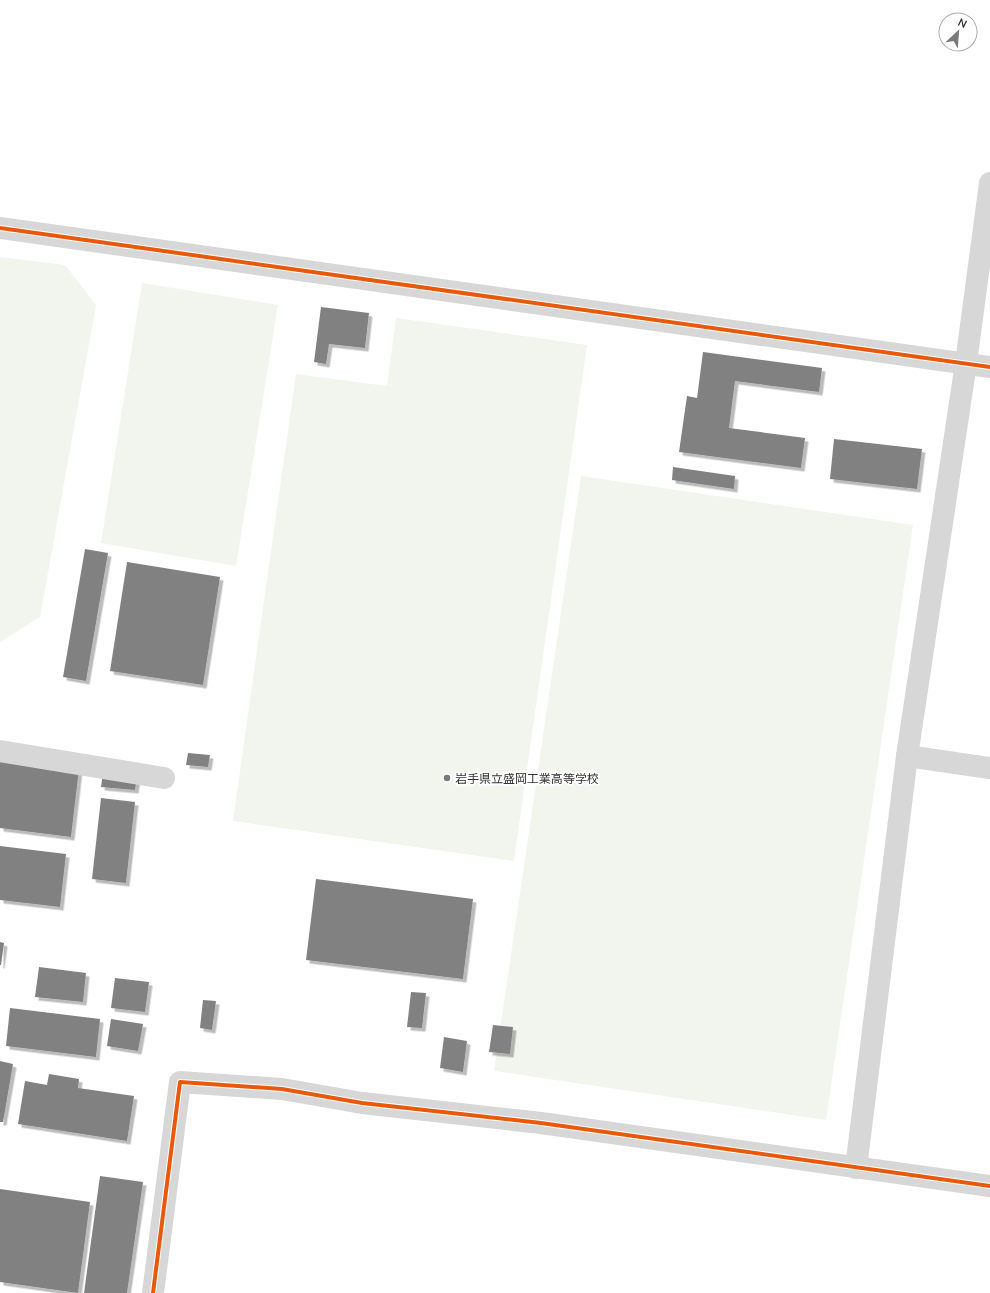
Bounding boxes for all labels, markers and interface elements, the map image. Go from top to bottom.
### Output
north arrow [938,12,978,52]
text: N [956,15,969,31]
place label: 岩手県立盛岡工業高等学校 [455,771,599,786]
marker: 岩手県立盛岡工業高等学校 [442,773,452,783]

